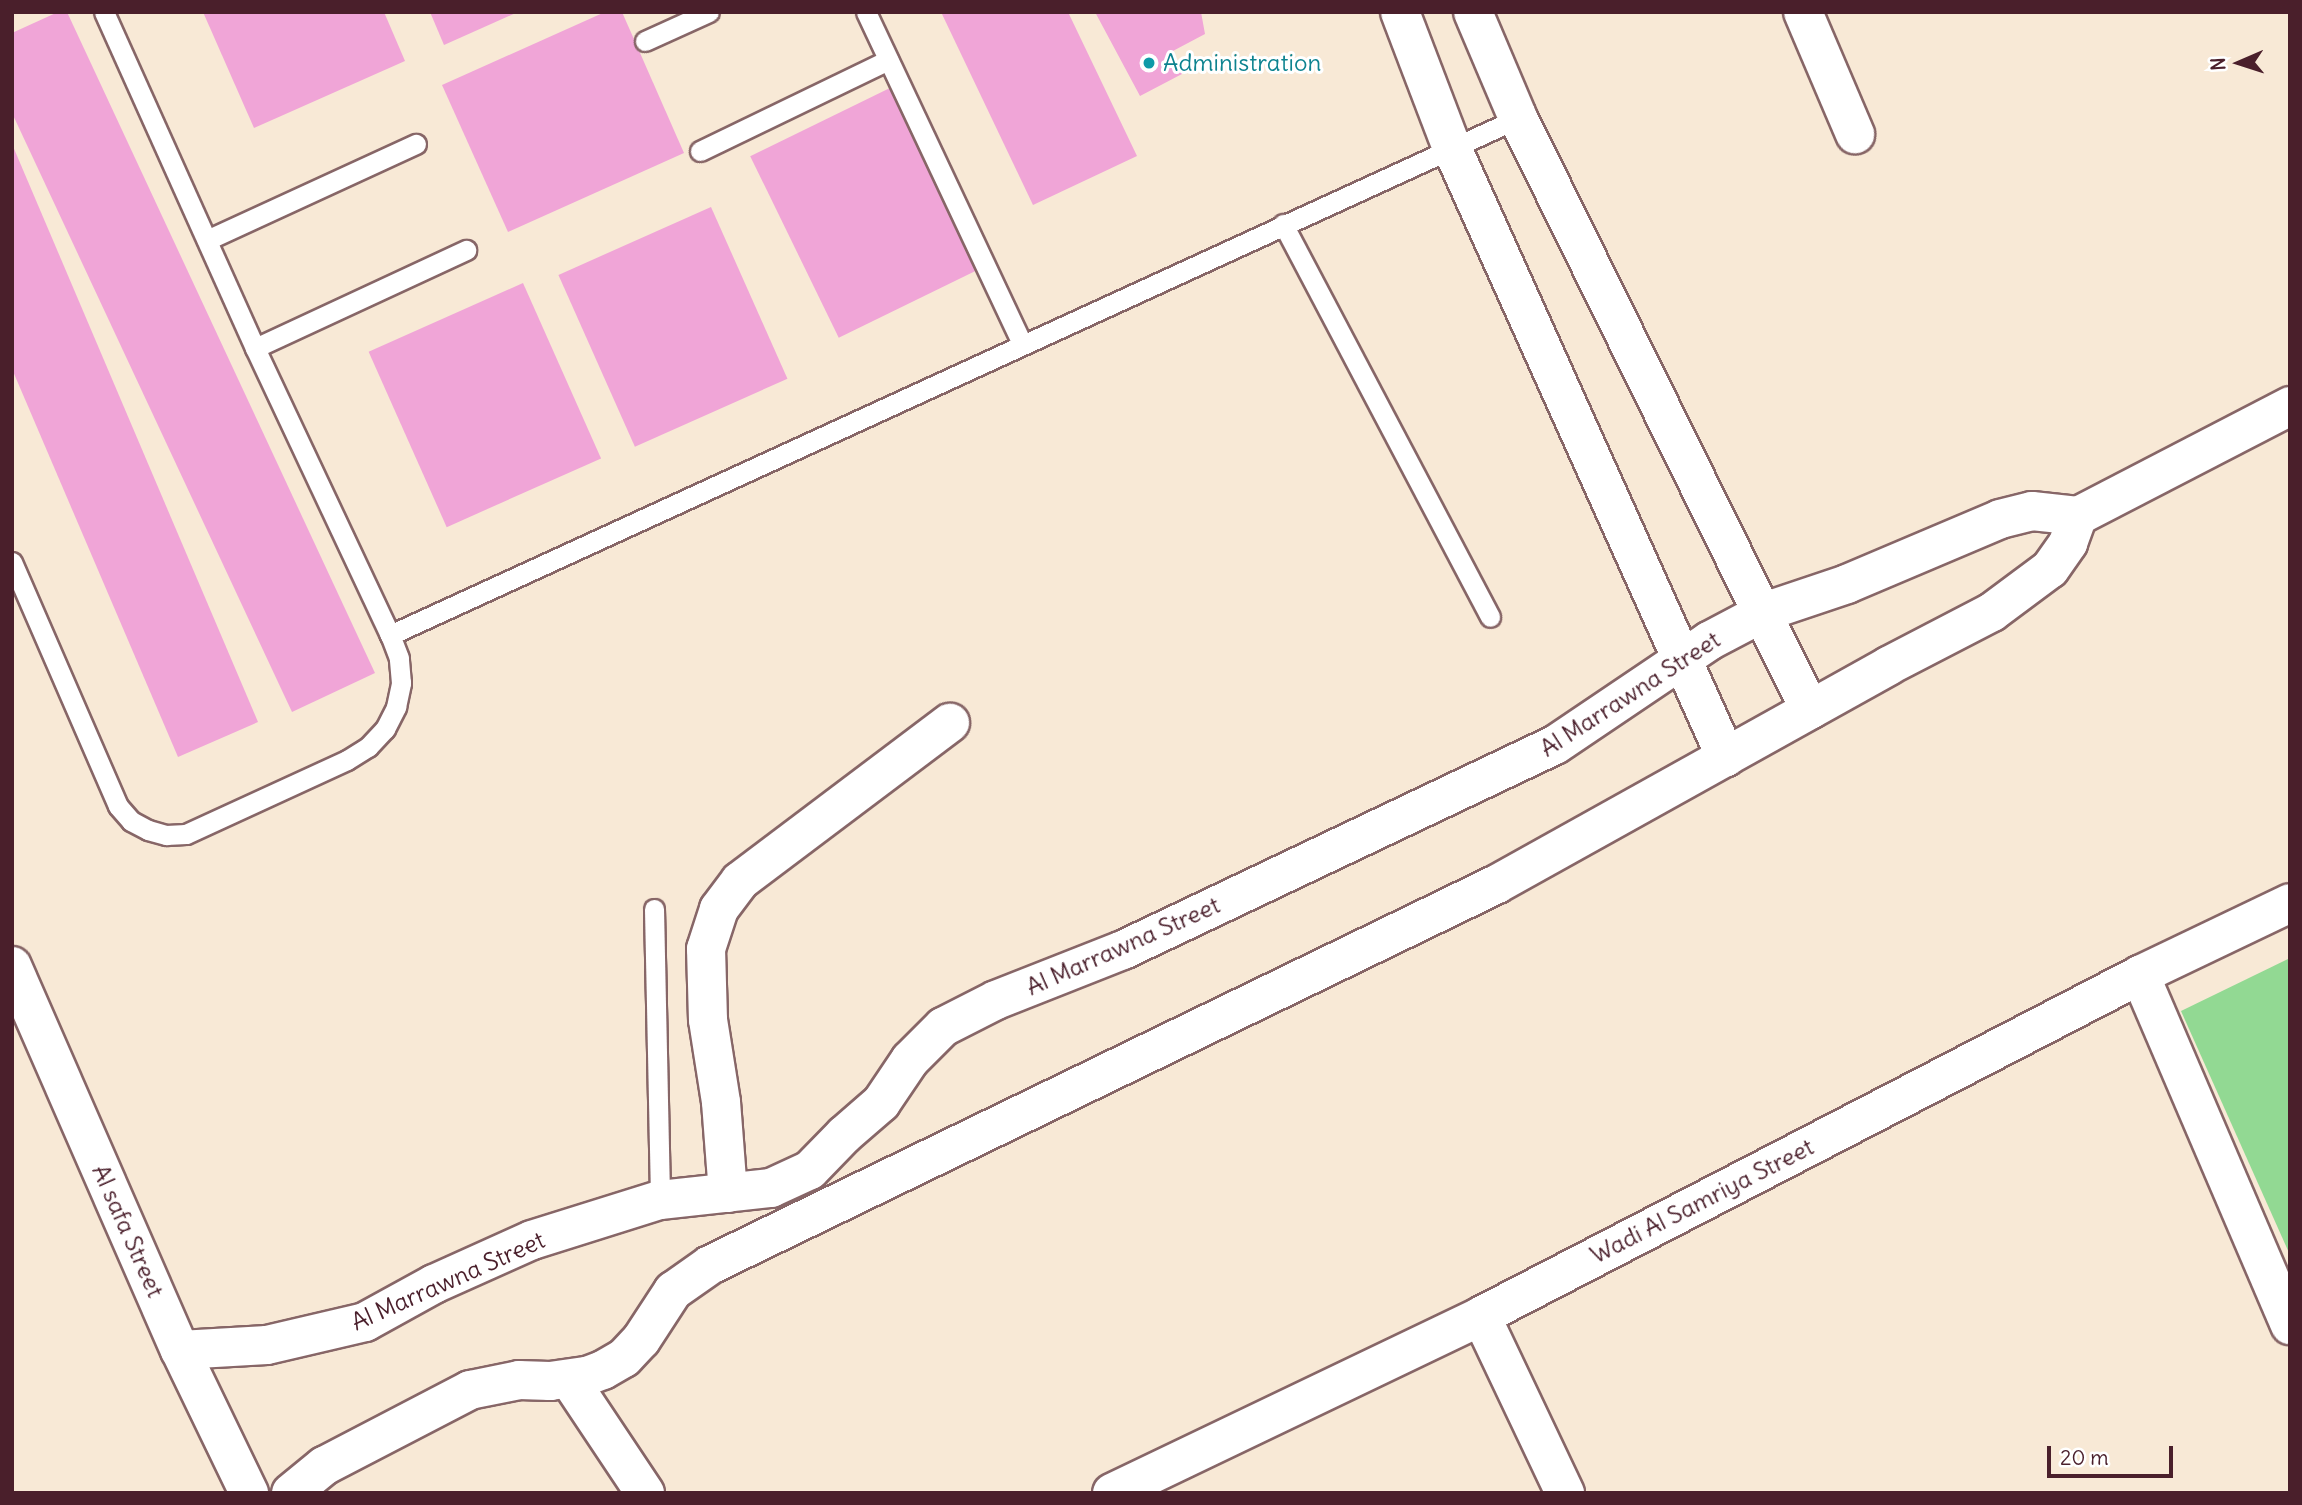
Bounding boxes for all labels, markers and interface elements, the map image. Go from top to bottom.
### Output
north arrow [2204,28,2274,98]
place label: Administration [1163,49,1321,77]
marker: Administration [1141,55,1157,71]
text: N [2206,57,2230,71]
street label: Al Marrawna Street [1535,625,1725,763]
street label: Al Marrawna Street [1022,890,1224,1002]
street label: Wadi Al Samriya Street [1586,1132,1818,1270]
street label: Al safa Street [86,1160,170,1302]
street label: Al Marrawna Street [347,1225,549,1337]
scale bar [2050,1432,2176,1476]
text: 20 m [2060,1444,2109,1471]

